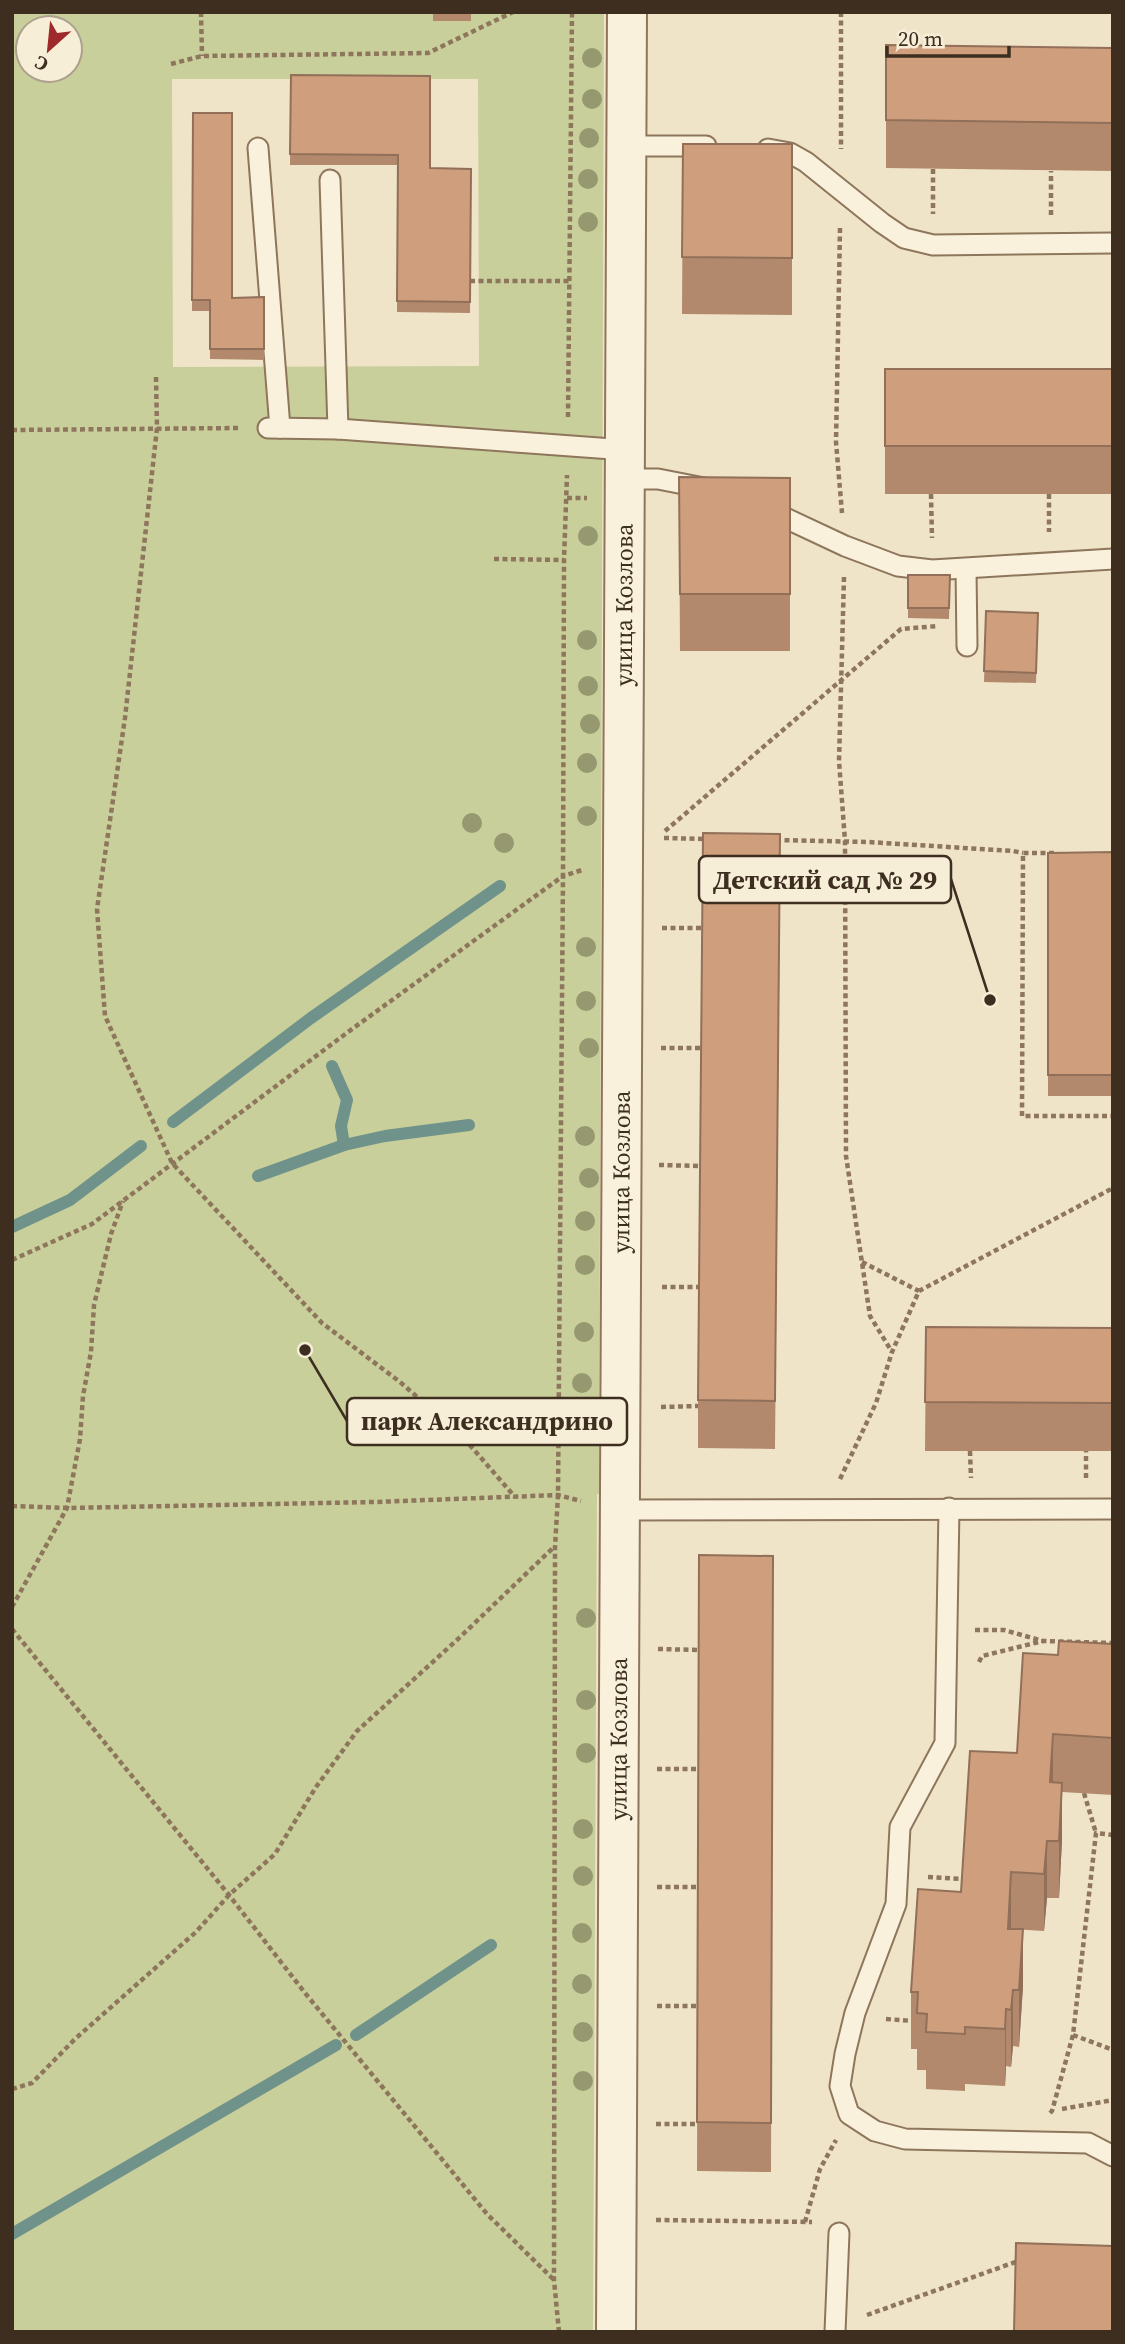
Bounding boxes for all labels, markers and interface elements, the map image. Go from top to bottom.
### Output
north arrow [14,14,84,84]
scale bar [887,14,1010,58]
text: 20 m [898,24,943,53]
text: С [30,50,52,78]
street label: улица Козлова [607,523,641,687]
callout: Детский сад № 29 [699,856,951,903]
text: Детский сад № 29 [713,862,937,898]
street label: улица Козлова [604,1090,638,1254]
callout: парк Александрино [347,1398,627,1445]
text: парк Александрино [361,1403,613,1439]
street label: улица Козлова [601,1657,635,1821]

